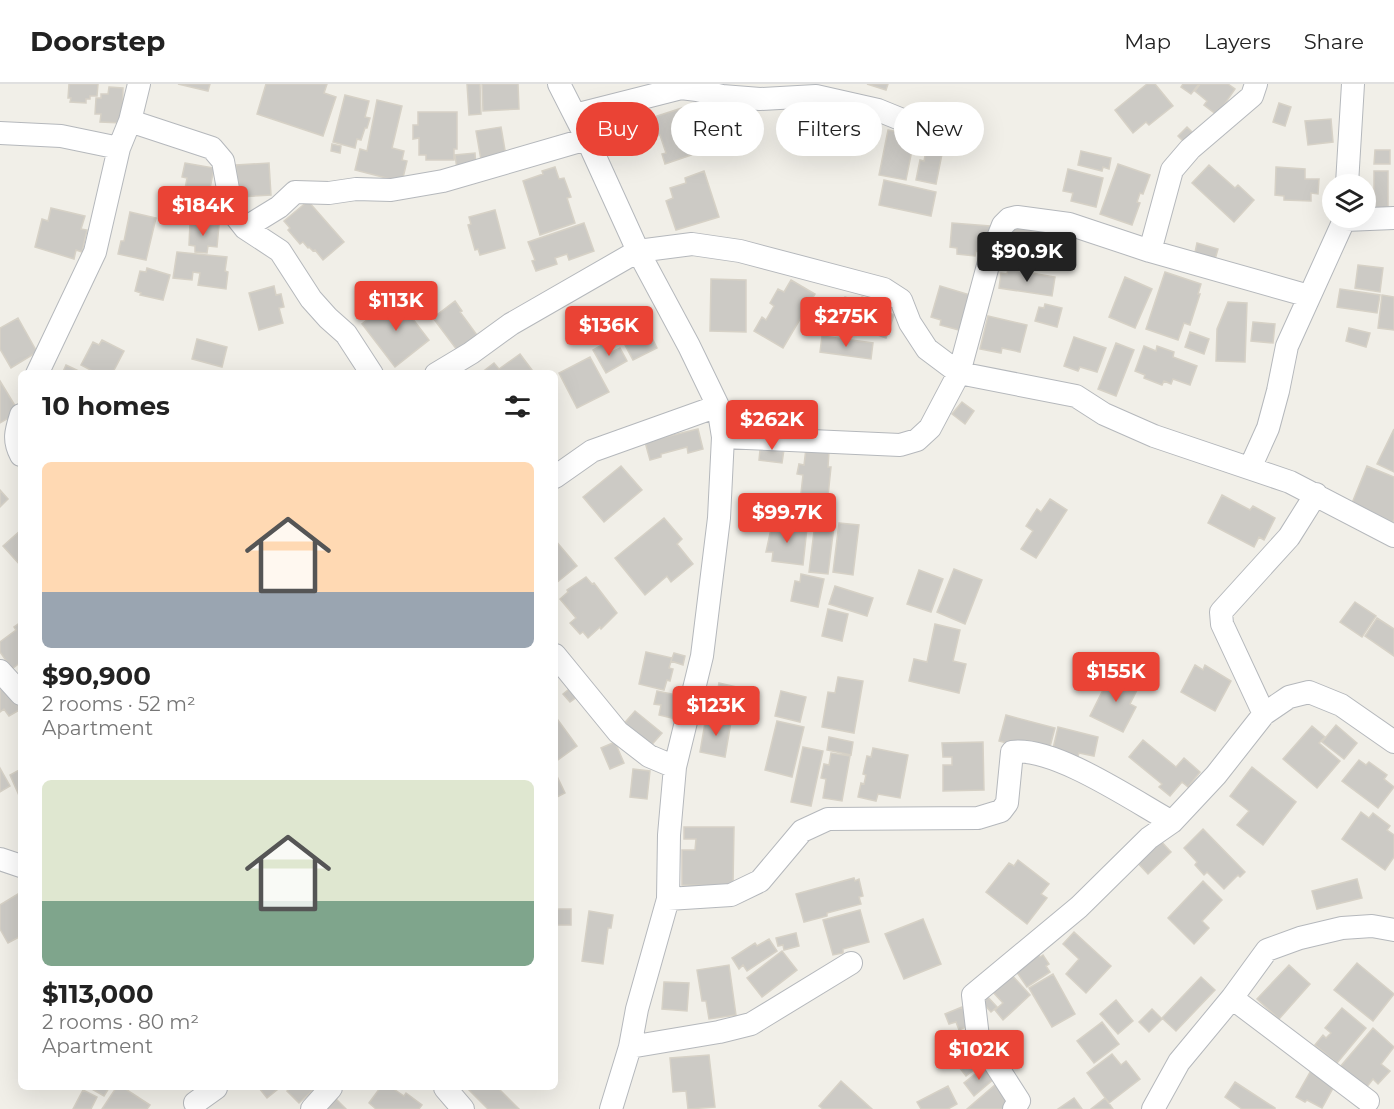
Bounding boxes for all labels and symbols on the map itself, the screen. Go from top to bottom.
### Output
pin: $184K [161,186,245,237]
pin: $90.9K [978,232,1076,283]
pin: $113K [354,281,438,332]
pin: $275K [804,297,888,348]
pin: $136K [567,306,651,357]
pin: $262K [730,400,814,451]
pin: $99.7K [738,493,836,544]
pin: $155K [1074,652,1158,703]
pin: $123K [674,686,758,737]
pin: $102K [937,1030,1021,1081]

